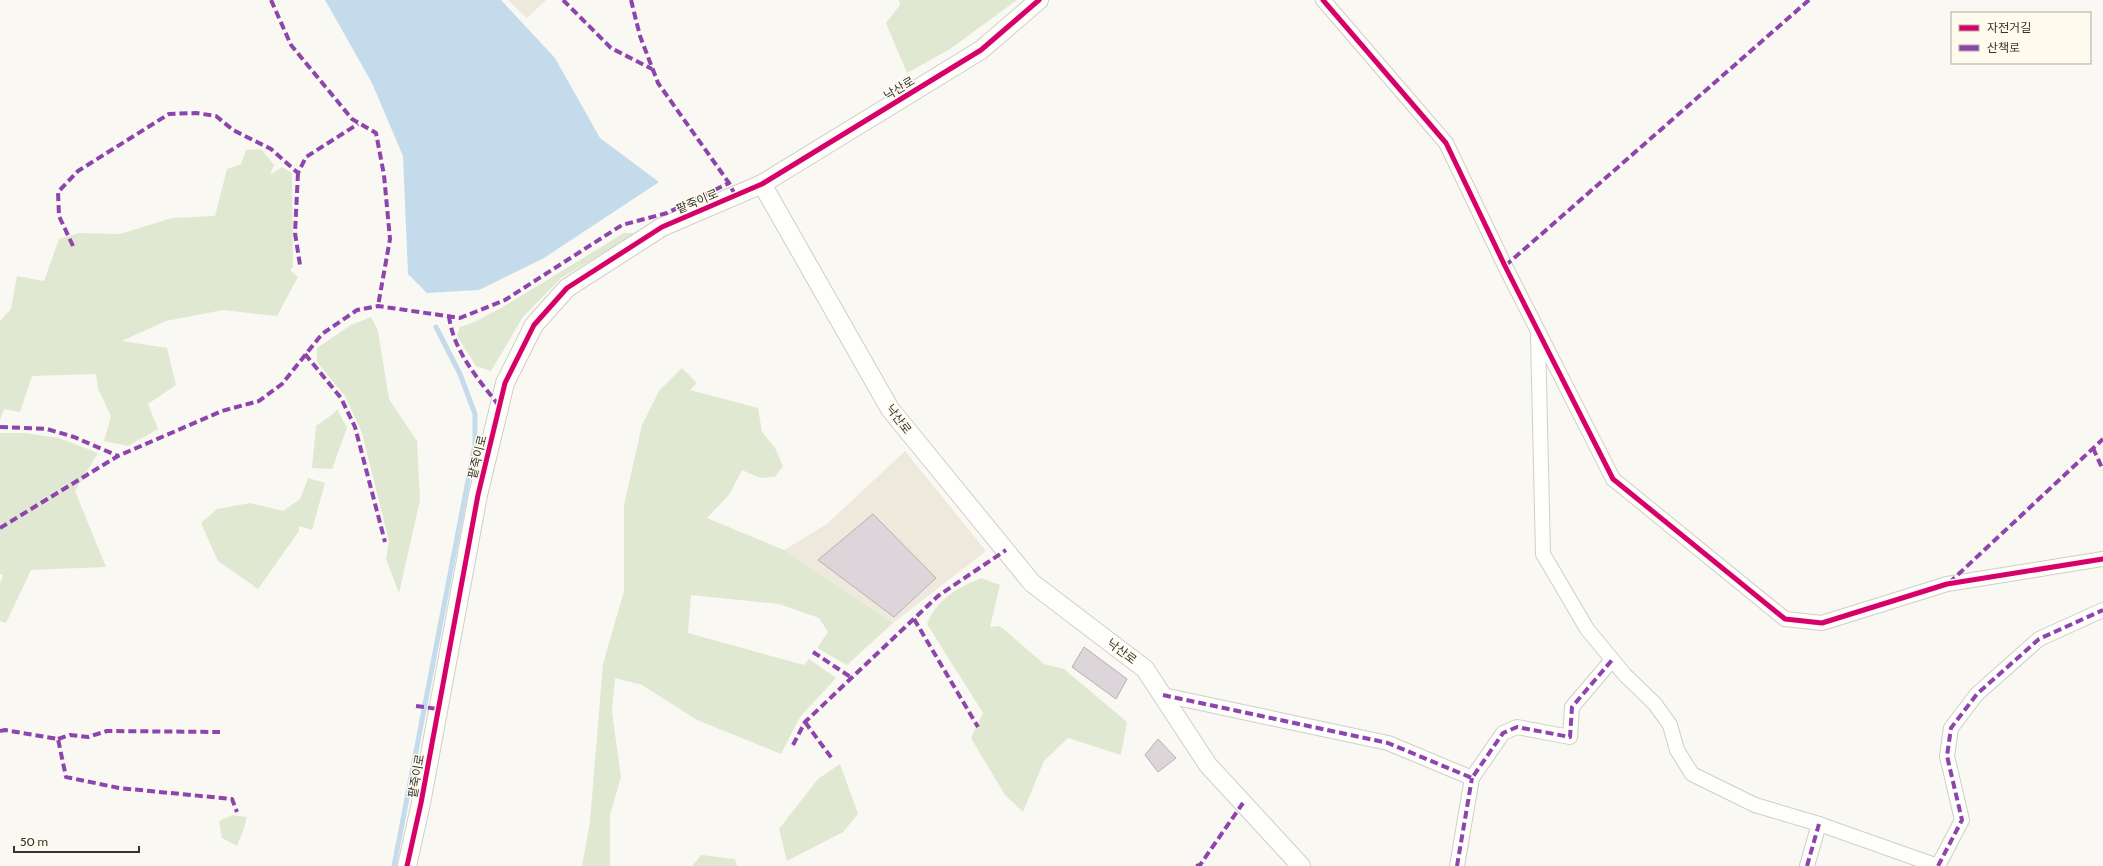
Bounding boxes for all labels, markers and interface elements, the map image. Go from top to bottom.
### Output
legend [1951,12,2091,64]
text: 자전거길 [1987,20,2031,35]
text: 산책로 [1987,40,2020,55]
street label: 낙산로 [881,73,917,103]
street label: 팥죽이로 [674,185,720,217]
street label: 낙산로 [883,401,915,437]
street label: 팥죽이로 [464,434,490,480]
street label: 낙산로 [1104,635,1140,667]
street label: 팥죽이로 [405,753,427,799]
scale bar [14,828,139,854]
text: 50 m [20,834,48,849]

